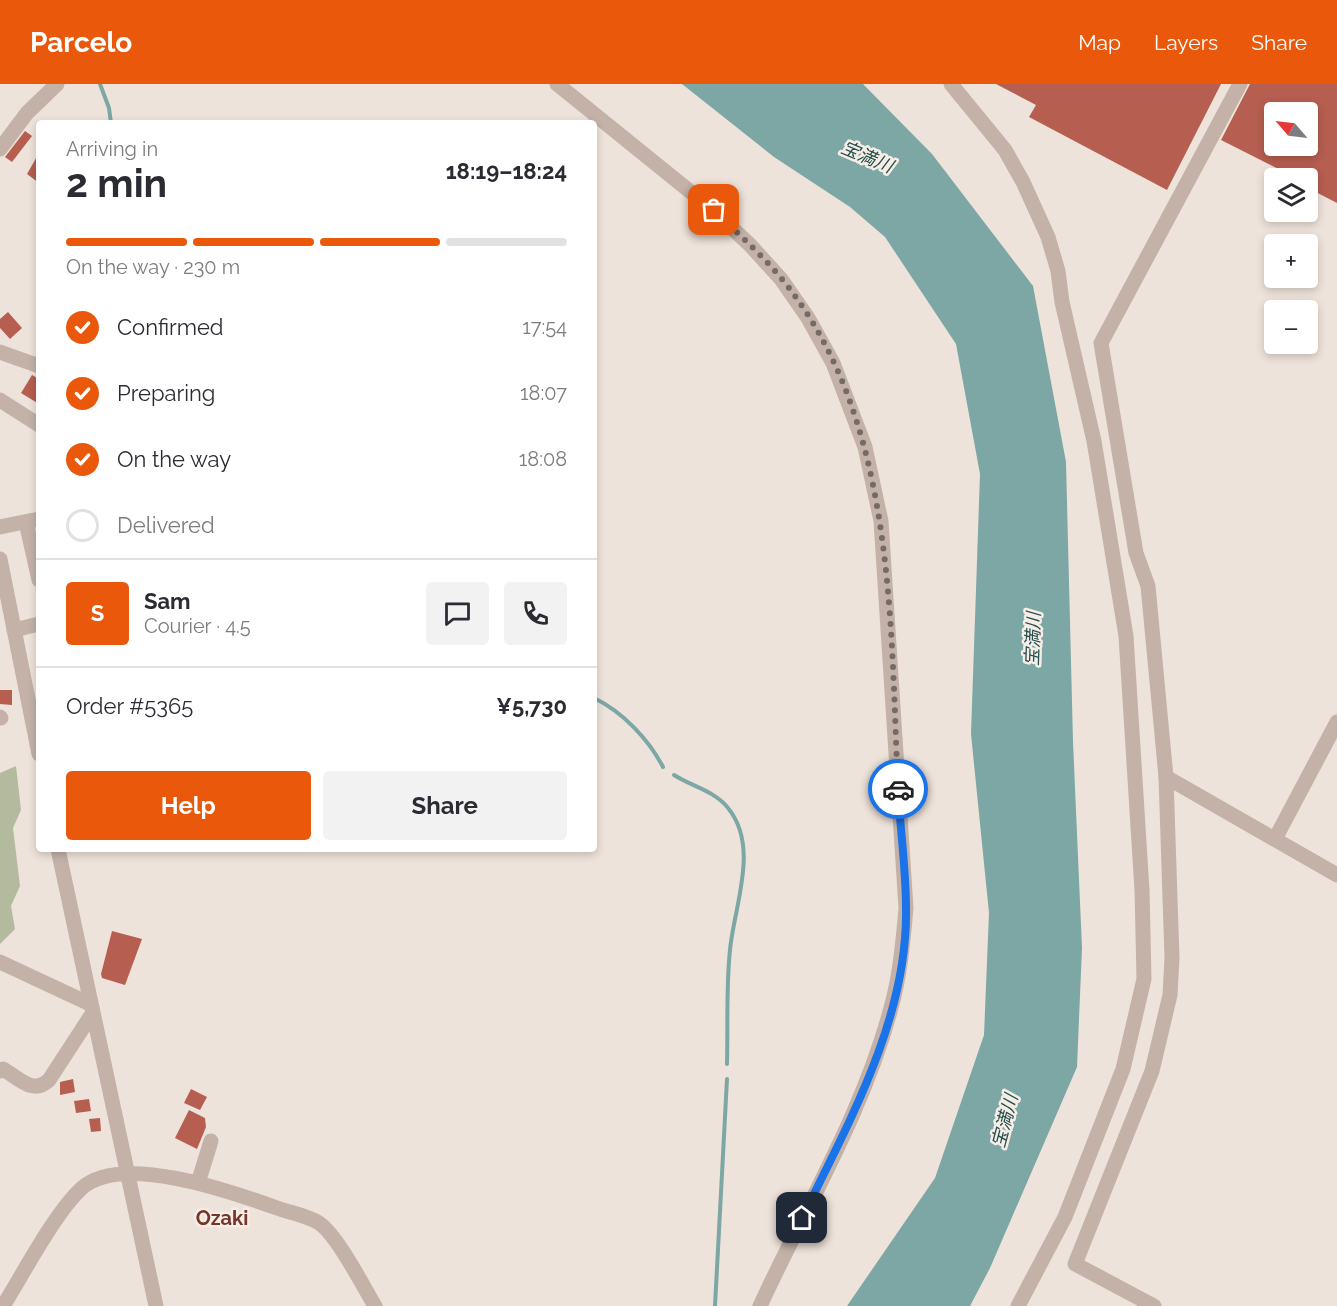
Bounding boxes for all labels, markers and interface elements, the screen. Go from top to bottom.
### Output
text: Parcelo [30,26,132,59]
text: Map [1078,30,1121,55]
text: Layers [1154,30,1218,55]
text: Share [1251,30,1307,55]
north arrow [1264,102,1318,156]
map controls [1264,102,1318,354]
water label: 宝満川 [838,136,898,178]
text: Arriving in [66,137,158,161]
text: 18:19–18:24 [446,158,567,184]
text: 2 min [66,160,167,206]
button: layers [1264,168,1318,222]
pin [688,184,739,235]
icon: bag [697,193,730,226]
button: + [1264,234,1318,288]
text: On the way · 230 m [66,255,240,279]
button: − [1264,300,1318,354]
icon: check [66,311,99,344]
text: Confirmed [117,314,224,340]
text: 17:54 [522,315,567,339]
icon: check [66,377,99,410]
text: Preparing [117,380,215,406]
text: 18:07 [520,381,567,405]
icon: check [66,443,99,476]
text: On the way [117,446,231,472]
text: 18:08 [519,447,567,471]
text: Delivered [117,512,215,538]
button: chat [426,582,489,645]
button: phone [504,582,567,645]
text: Sam [144,588,191,614]
text: S [91,600,104,626]
water label: 宝満川 [1021,610,1044,666]
text: Courier · 4.5 [144,614,251,638]
text: Order #5365 [66,693,193,719]
text: ¥5,730 [496,693,567,719]
courier [868,759,928,819]
button: Help [66,771,311,840]
button: Share [323,771,567,840]
icon: car [882,773,915,806]
water label: 宝満川 [987,1090,1022,1150]
pin [776,1192,827,1243]
icon: home [785,1201,818,1234]
district label: Ozaki [196,1206,248,1230]

